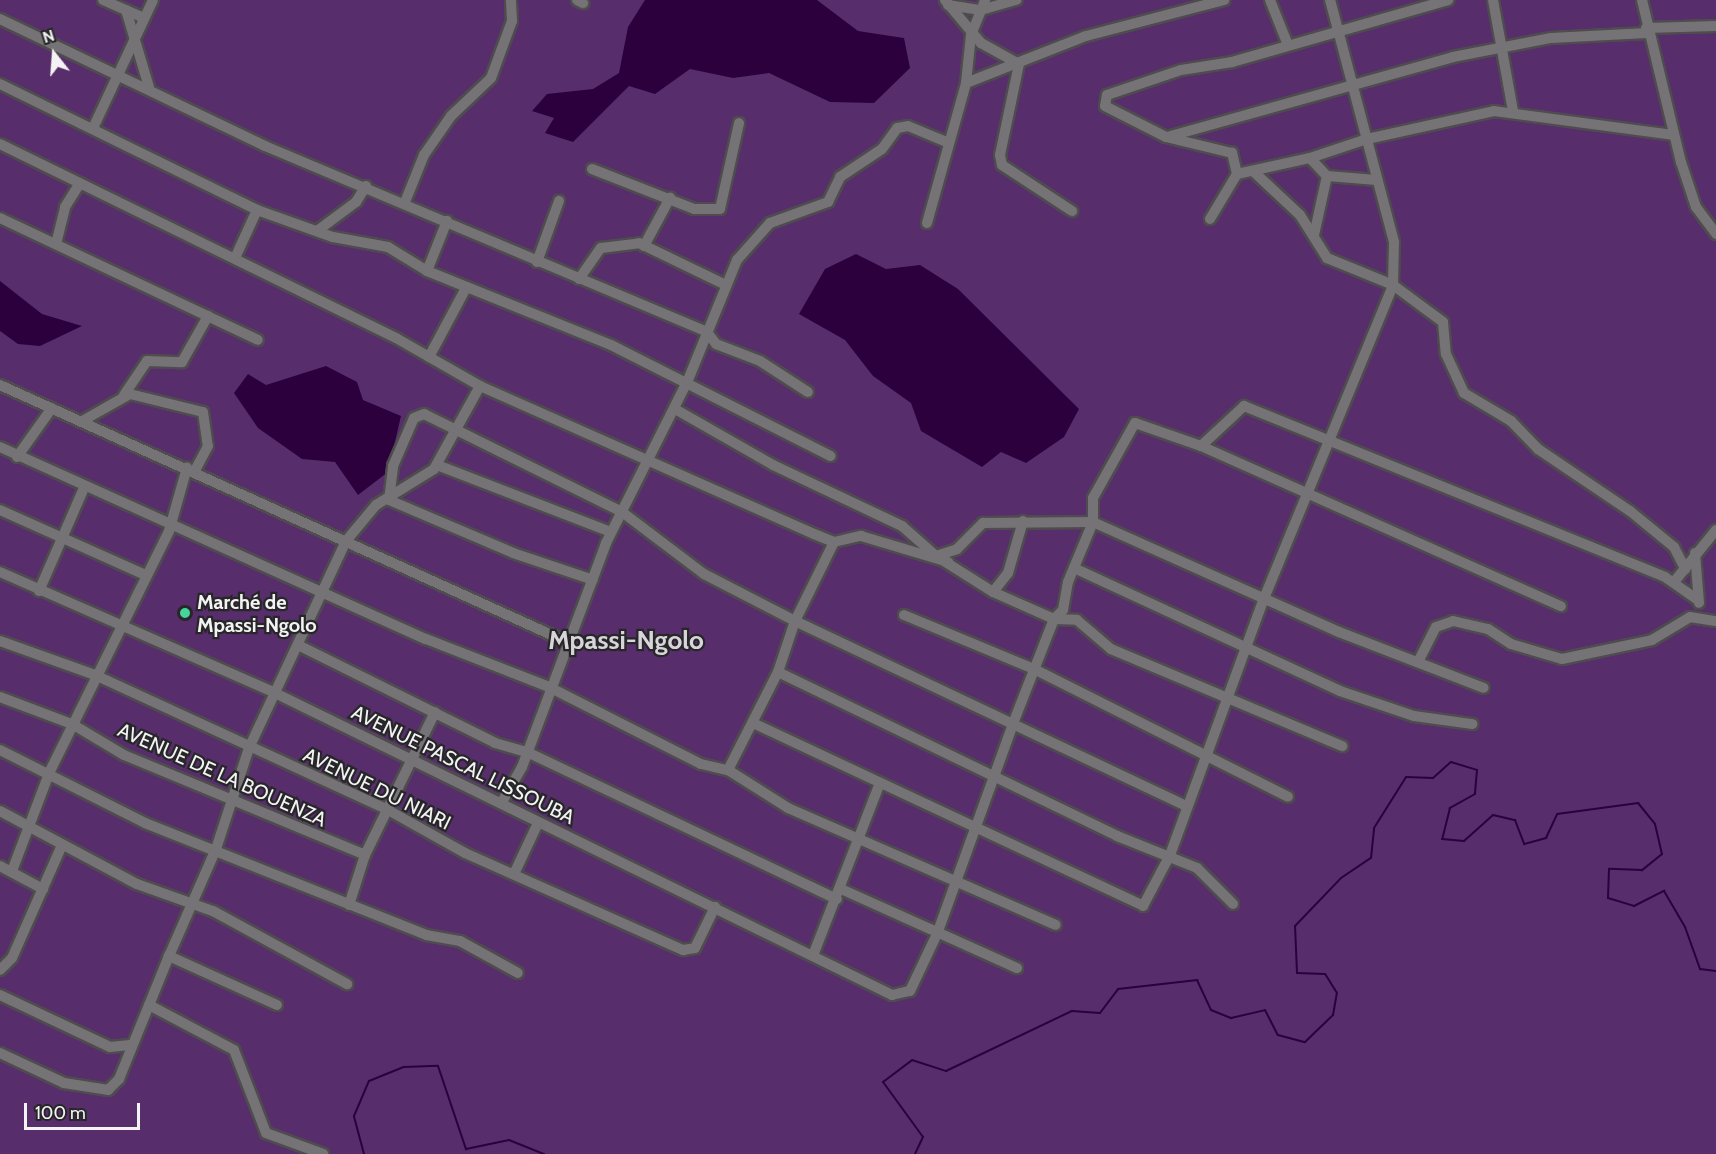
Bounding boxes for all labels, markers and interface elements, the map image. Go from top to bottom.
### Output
north arrow [24,24,84,84]
text: N [40,26,57,47]
place label: Marché de Mpassi-Ngolo [197,590,317,637]
marker: Marché de Mpassi-Ngolo [178,606,192,620]
district label: Mpassi-Ngolo [548,625,704,657]
street label: AVENUE PASCAL LISSOUBA [348,700,578,830]
street label: AVENUE DE LA BOUENZA [114,718,330,832]
street label: AVENUE DU NIARI [299,743,455,835]
scale bar [27,1091,142,1129]
text: 100 m [35,1102,86,1124]

